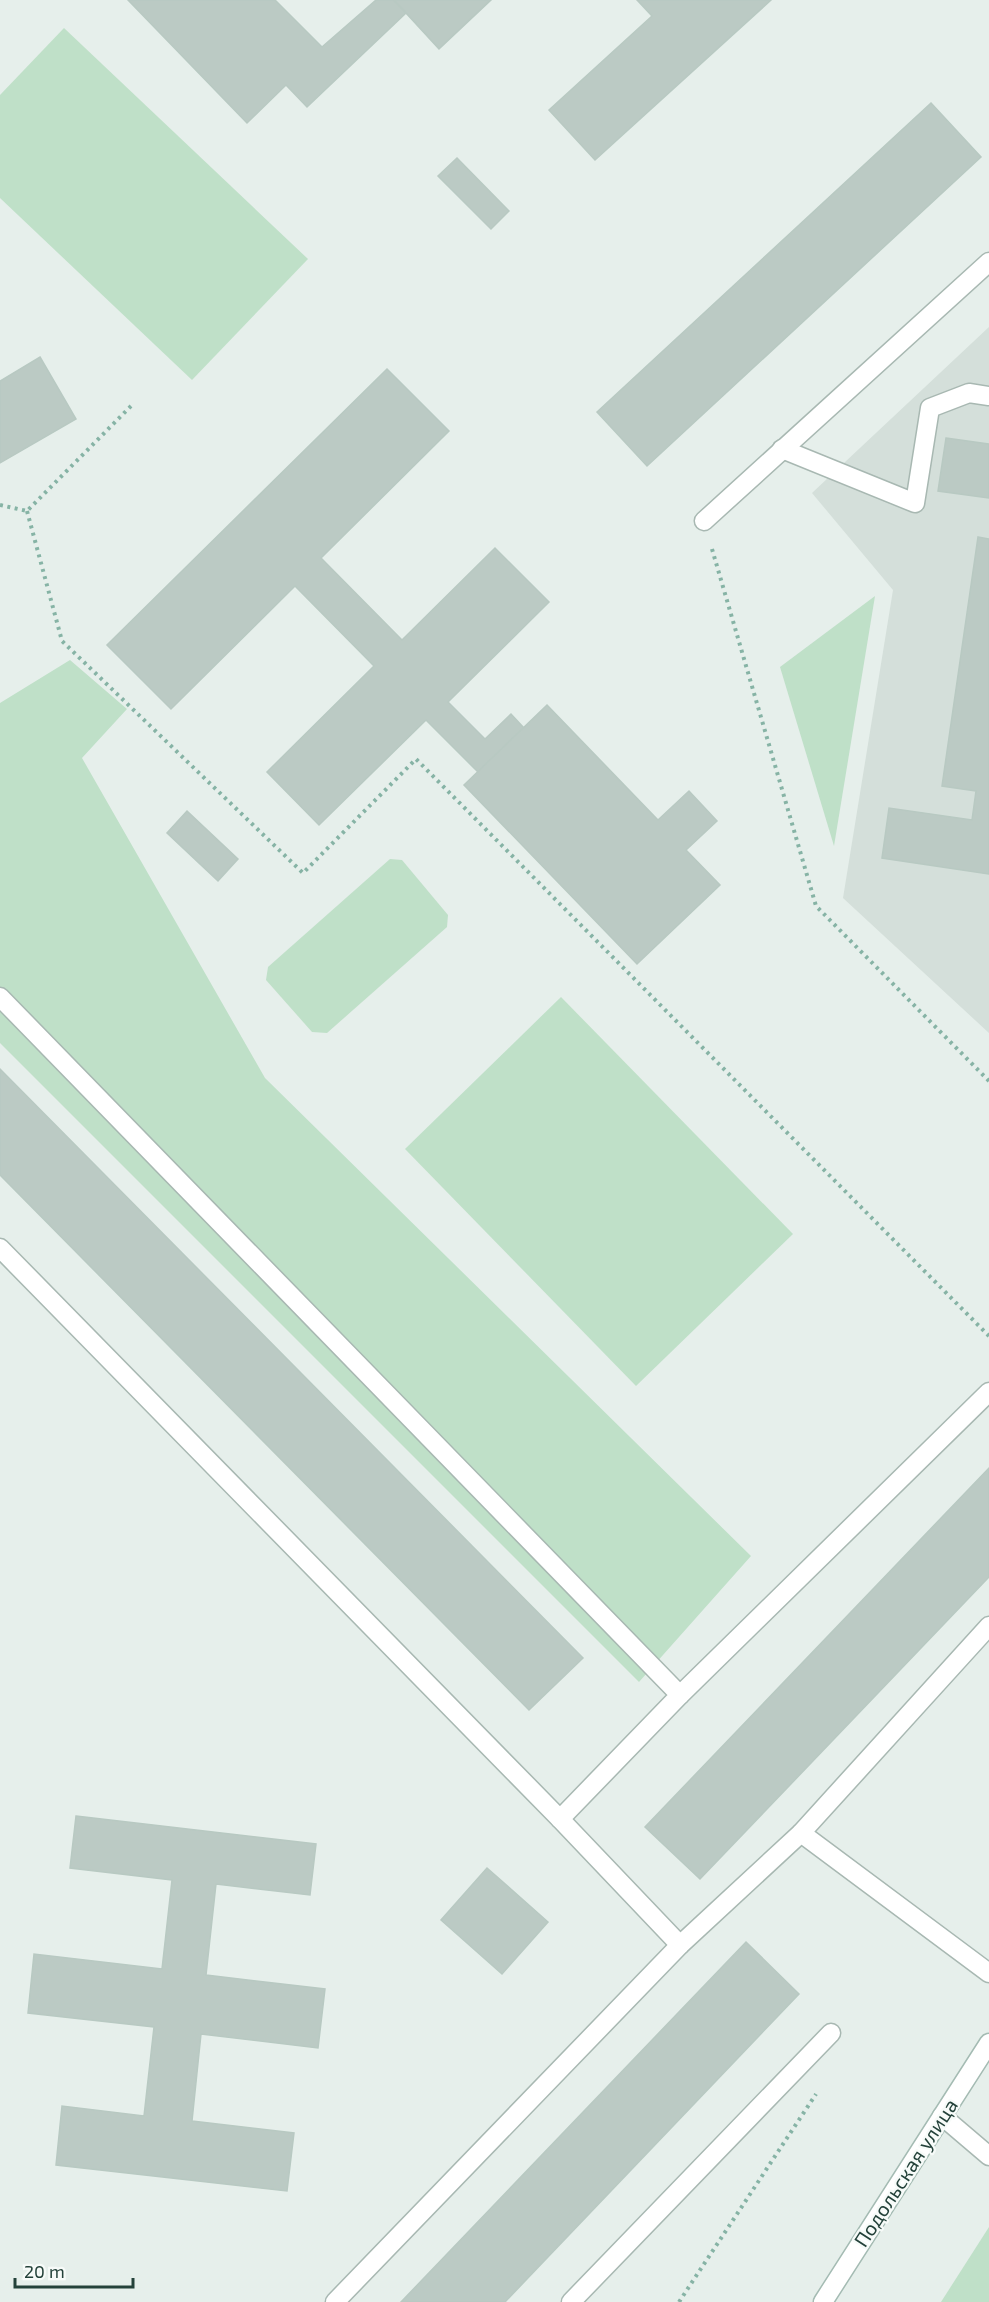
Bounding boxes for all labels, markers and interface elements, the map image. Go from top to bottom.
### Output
street label: Подольская улица [848,2094,963,2252]
scale bar [15,2251,134,2289]
text: 20 m [24,2260,65,2282]

